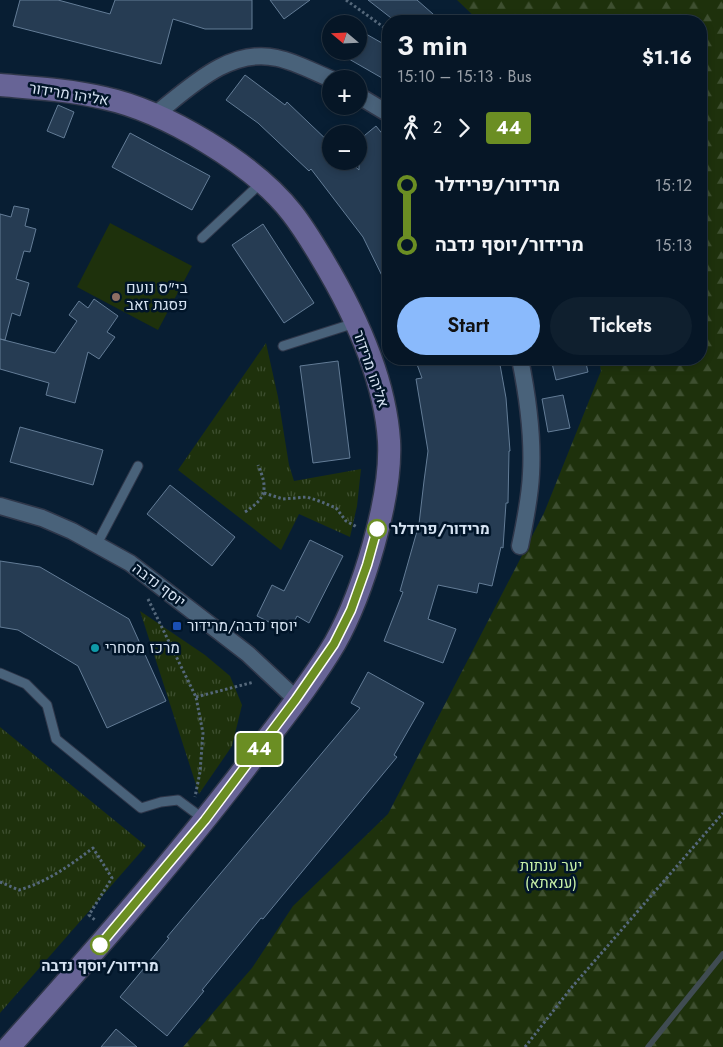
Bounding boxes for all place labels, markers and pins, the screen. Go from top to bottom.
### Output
place label: בי"ס נועם פסגת זאב [126,277,188,316]
marker: בי"ס נועם פסגת זאב [110,291,122,303]
place label: מרידור/פרידלר [391,518,490,540]
marker: מרידור/פרידלר [367,519,387,539]
place label: יוסף נדבה/מרידור [187,615,298,637]
marker: יוסף נדבה/מרידור [171,620,183,632]
place label: מרכז מסחרי [105,637,180,659]
marker: מרכז מסחרי [89,642,101,654]
marker: מרידור/יוסף נדבה [90,935,110,955]
place label: מרידור/יוסף נדבה [41,955,159,977]

